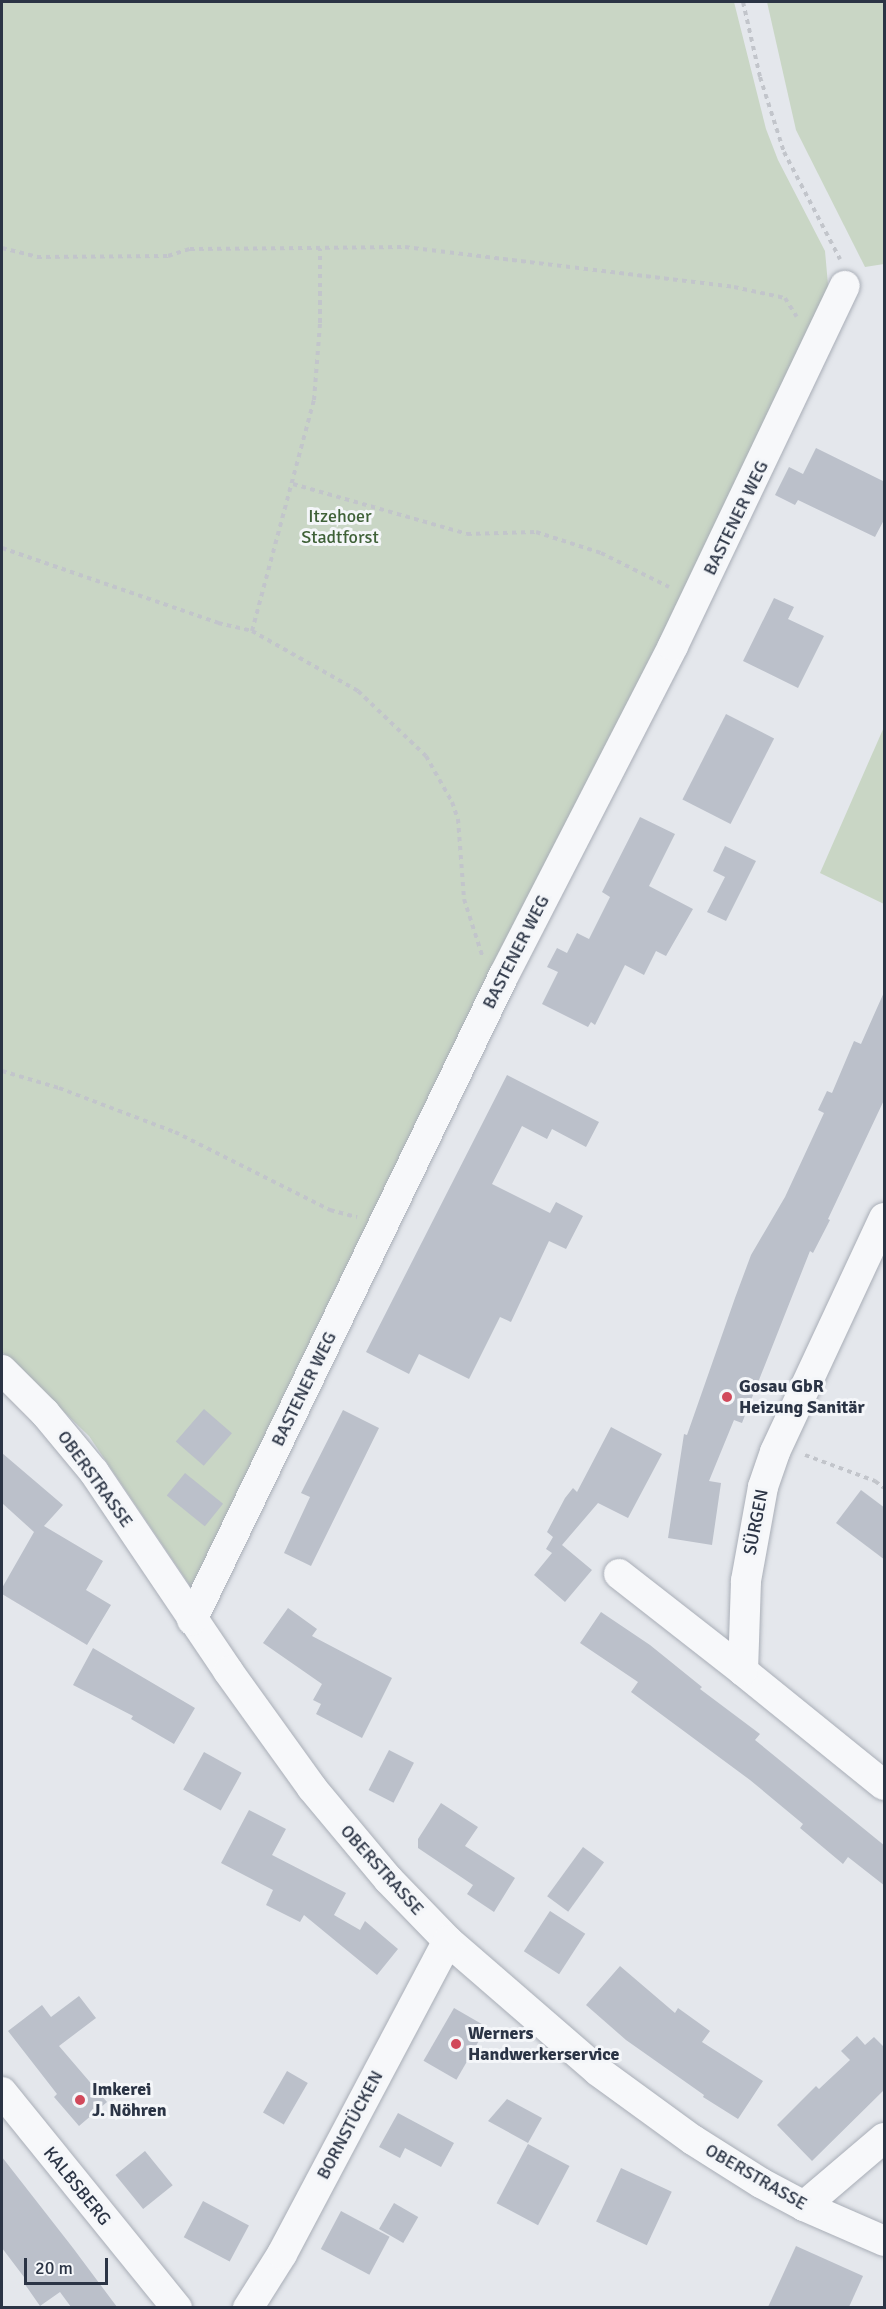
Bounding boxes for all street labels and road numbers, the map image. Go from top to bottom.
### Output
street label: BASTENER WEG [699,457,773,579]
street label: BASTENER WEG [478,892,554,1012]
street label: BASTENER WEG [267,1328,341,1450]
street label: OBERSTRASSE [53,1426,137,1532]
street label: SÜRGEN [739,1487,773,1557]
street label: OBERSTRASSE [336,1820,428,1920]
street label: BORNSTÜCKEN [312,2067,388,2183]
street label: OBERSTRASSE [701,2139,811,2215]
street label: KALBSBERG [39,2142,115,2230]

